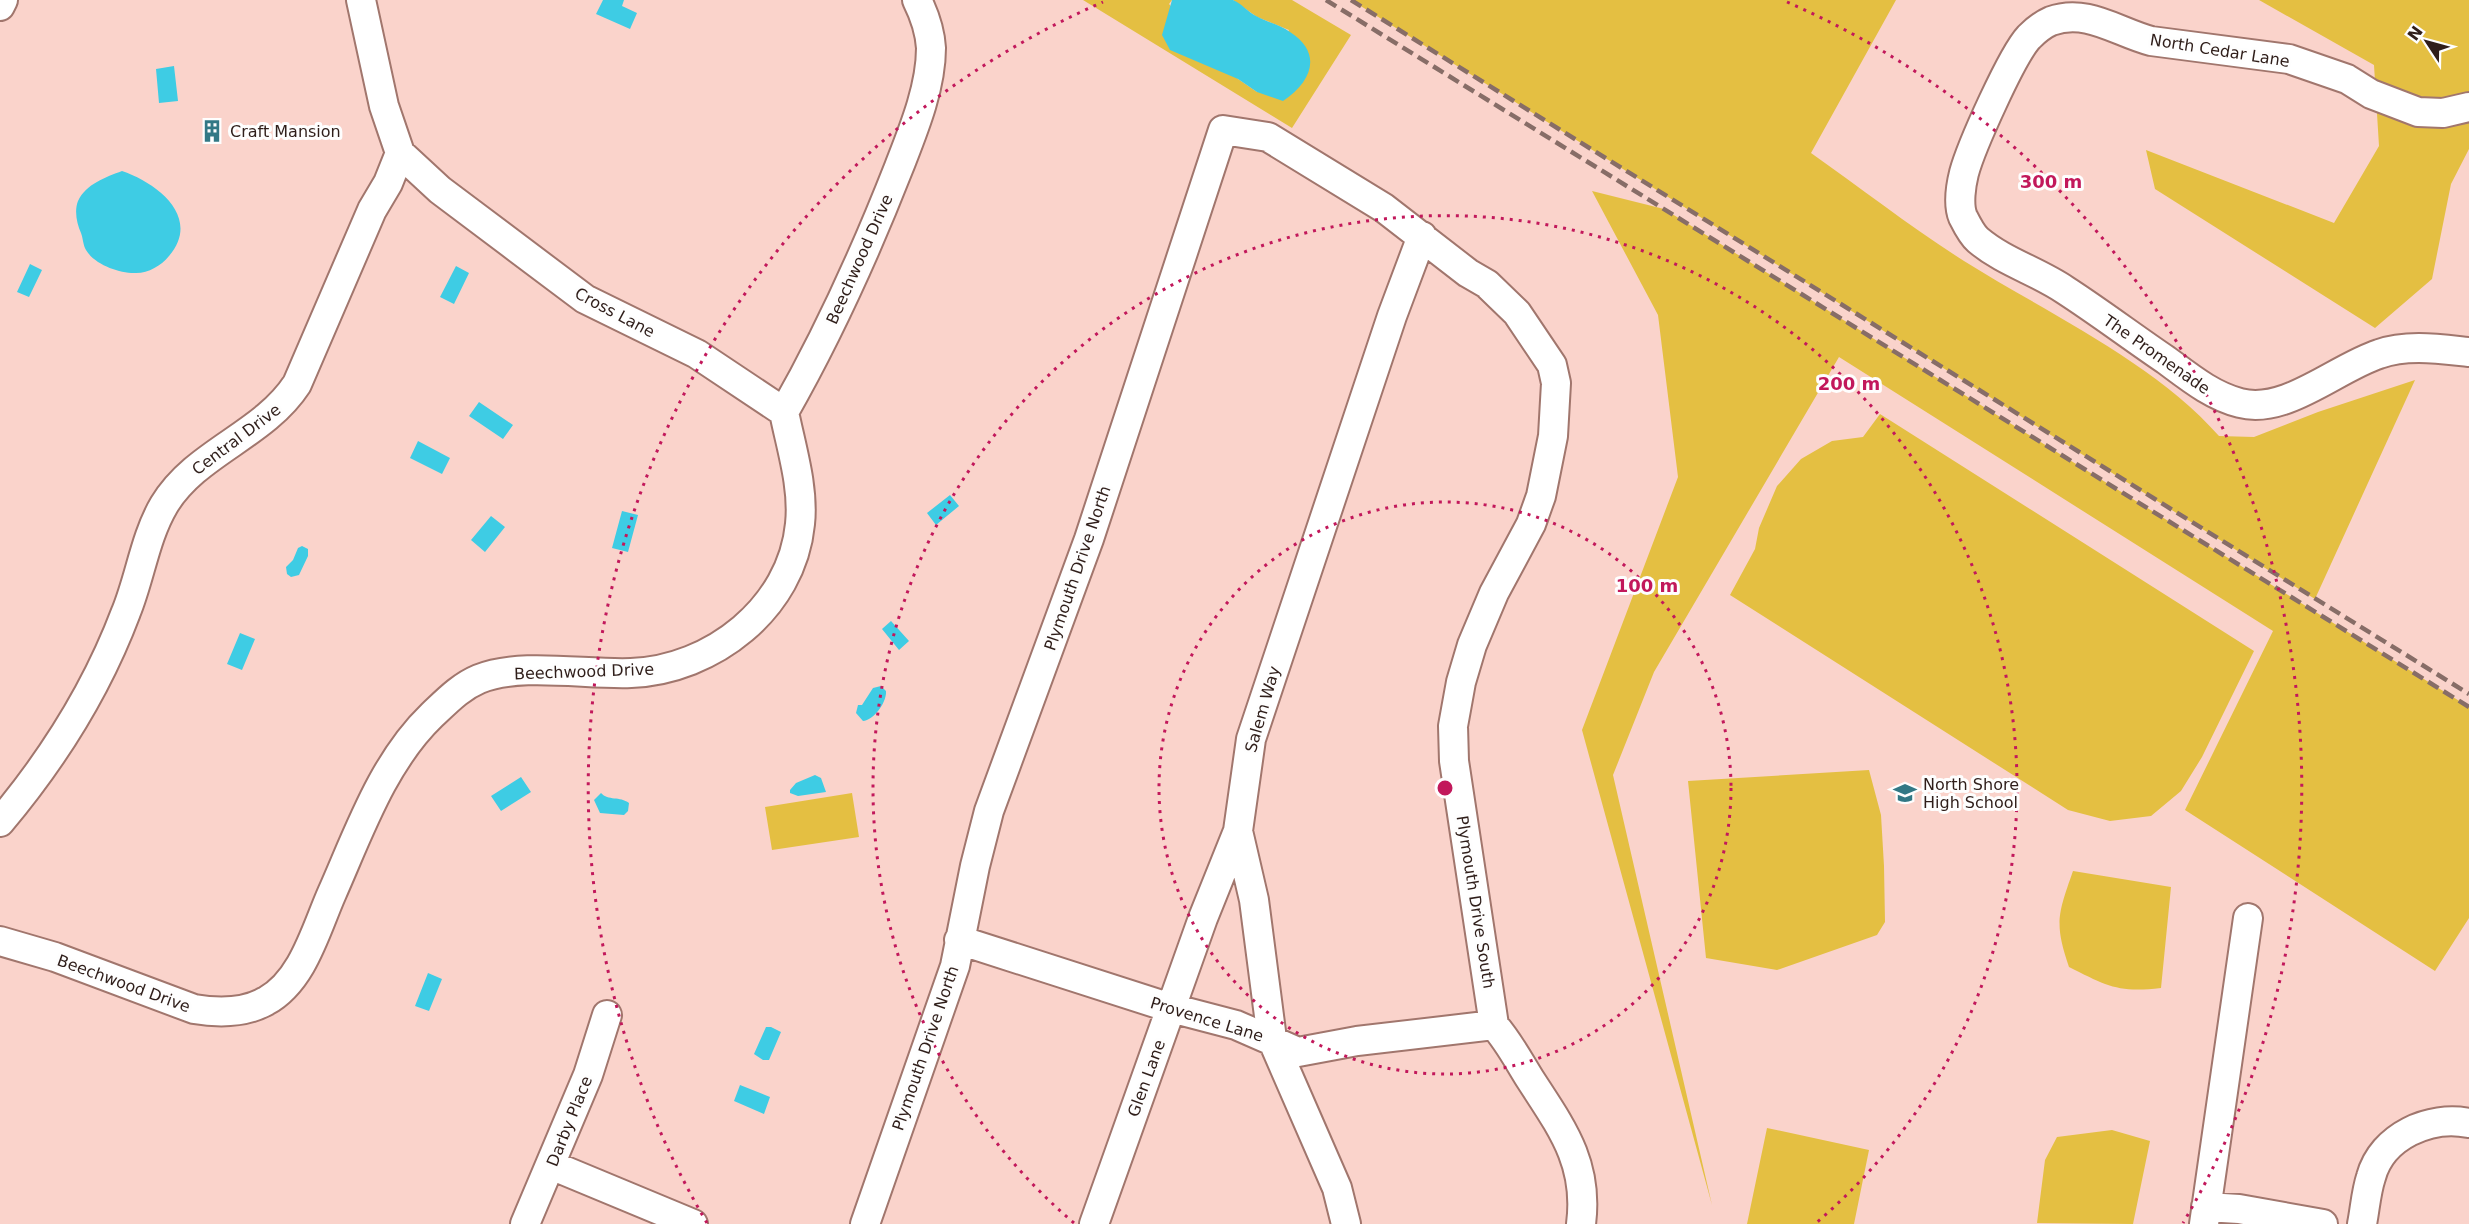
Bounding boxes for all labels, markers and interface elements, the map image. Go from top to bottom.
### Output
north arrow [2397,12,2457,72]
text: N [2404,22,2427,44]
street label: North Cedar Lane [2149,30,2291,71]
building icon: Craft Mansion [199,118,225,144]
place label: Craft Mansion [230,122,341,141]
text: 300 m [2020,171,2082,192]
street label: Beechwood Drive [822,191,897,327]
street label: Cross Lane [572,283,658,341]
street label: The Promenade [2099,310,2214,398]
text: 200 m [1818,373,1880,394]
street label: Central Drive [188,400,284,479]
street label: Plymouth Drive North [1040,483,1115,653]
text: 100 m [1616,575,1678,596]
street label: Beechwood Drive [514,660,654,683]
street label: Salem Way [1241,664,1284,755]
place label: North Shore High School [1923,775,2019,812]
centre of rings [1435,778,1455,798]
school or university icon: North Shore High School [1892,780,1918,806]
street label: Plymouth Drive South [1452,814,1499,990]
street label: Beechwood Drive [55,951,193,1016]
street label: Plymouth Drive North [888,963,963,1133]
street label: Provence Lane [1148,993,1266,1046]
street label: Glen Lane [1124,1037,1169,1119]
street label: Darby Place [543,1073,596,1169]

